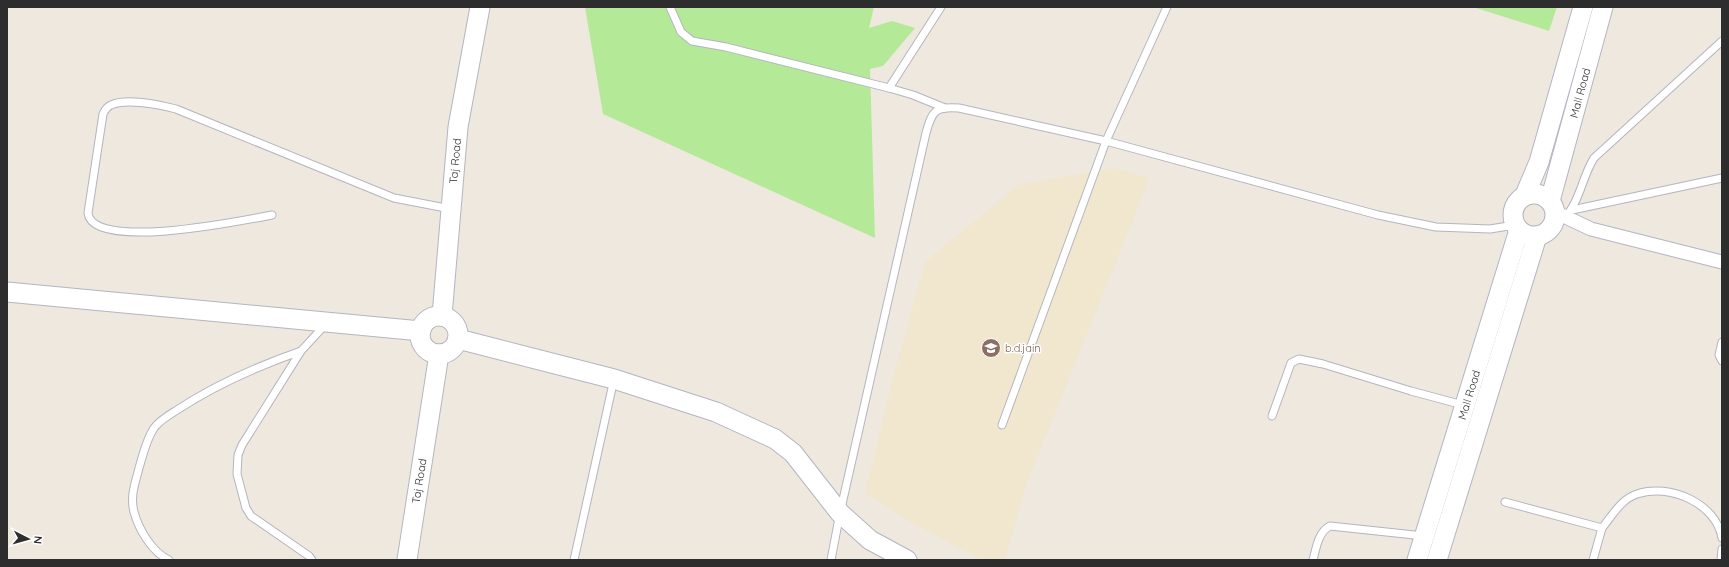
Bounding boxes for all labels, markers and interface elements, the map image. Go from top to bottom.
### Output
street label: Mall Road [1567,66,1593,120]
street label: Taj Road [446,138,464,184]
school or university icon: b.d.jain [980,337,1002,359]
place label: b.d.jain [1005,341,1041,355]
street label: Mall Road [1455,369,1483,421]
street label: Taj Road [409,457,429,505]
north arrow [8,519,48,559]
text: N [31,535,45,545]

